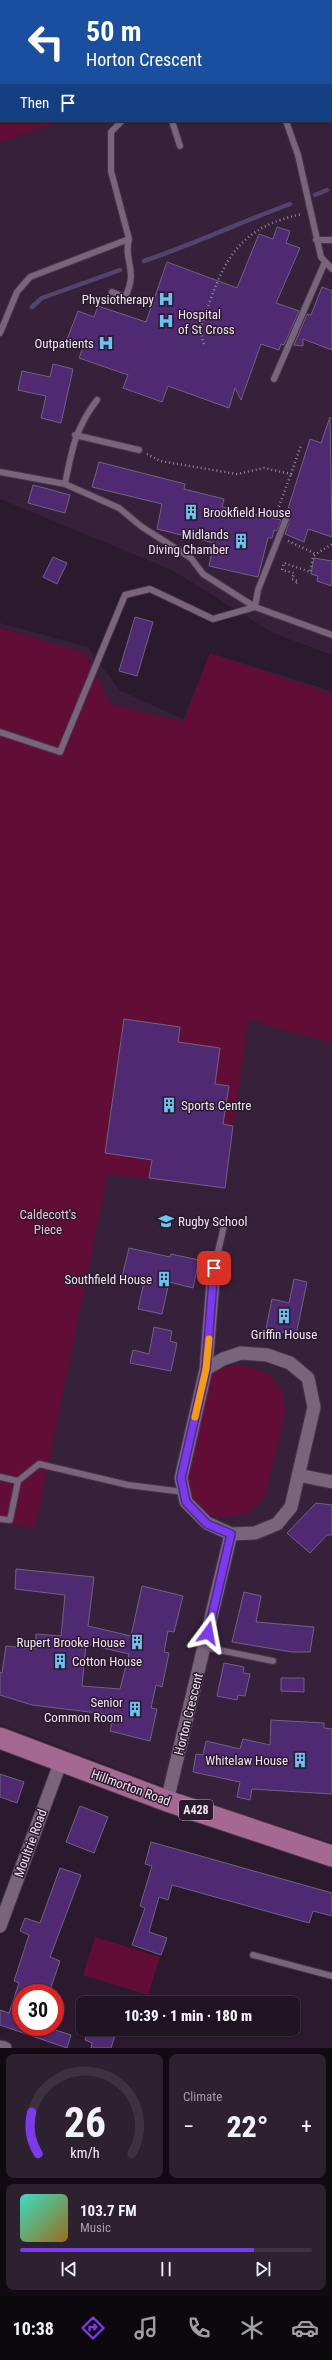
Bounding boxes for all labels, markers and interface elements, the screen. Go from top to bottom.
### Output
text: 50 m [86,15,142,48]
icon: left [20,16,72,68]
text: Horton Crescent [86,49,202,70]
icon: arrive [57,92,79,114]
text: Then [20,94,49,112]
hospital icon: Physiotherapy [157,290,175,308]
place label: Physiotherapy [82,292,155,307]
place label: Hospital of St Cross [178,307,235,337]
hospital icon: Hospital of St Cross [157,312,175,330]
hospital icon: Outpatients [97,334,115,352]
place label: Outpatients [34,336,94,351]
building icon: Brookfield House [182,503,200,521]
place label: Brookfield House [203,505,291,520]
place label: Midlands Diving Chamber [148,527,229,557]
building icon: Midlands Diving Chamber [232,532,250,550]
building icon: Sports Centre [160,1096,178,1114]
place label: Sports Centre [181,1098,251,1113]
park label: Caldecott's Piece [19,1207,77,1237]
school or university icon: Rugby School [157,1212,175,1230]
place label: Rugby School [178,1214,247,1229]
pin [197,1251,231,1285]
icon: arrive [203,1257,225,1279]
building icon: Southfield House [155,1270,173,1288]
place label: Southfield House [65,1272,152,1287]
building icon: Griffin House [275,1307,293,1325]
place label: Griffin House [251,1327,317,1342]
position arrow [187,1612,229,1654]
building icon: Rupert Brooke House [128,1633,146,1651]
place label: Rupert Brooke House [17,1635,125,1650]
building icon: Cotton House [51,1652,69,1670]
place label: Cotton House [72,1654,142,1669]
street label: Horton Crescent [171,1671,206,1757]
place label: Senior Common Room [44,1695,123,1725]
building icon: Senior Common Room [126,1700,144,1718]
building icon: Whitelaw House [291,1751,309,1769]
place label: Whitelaw House [205,1753,288,1768]
street label: Hillmorton Road [89,1766,173,1809]
road number: A428 [179,1800,213,1820]
street label: Moultrie Road [11,1807,50,1879]
speed limit sign: 30 [12,1984,64,2036]
text: 10:39 · 1 min · 180 m [124,2007,252,2025]
text: Climate [183,2089,222,2104]
text: 26 [63,2098,106,2147]
text: 22° [226,2109,269,2144]
text: − [183,2114,194,2139]
text: + [301,2114,312,2139]
text: km/h [70,2145,99,2161]
text: 103.7 FM [80,2202,137,2220]
text: Music [80,2220,111,2235]
icon: previous [58,2258,80,2280]
icon: pause [155,2258,177,2280]
icon: next [252,2258,274,2280]
icon: directions [79,2314,107,2342]
icon: music [132,2314,160,2342]
icon: phone [185,2314,213,2342]
icon: climate [238,2314,266,2342]
icon: car [291,2314,319,2342]
text: 10:38 [13,2318,54,2339]

